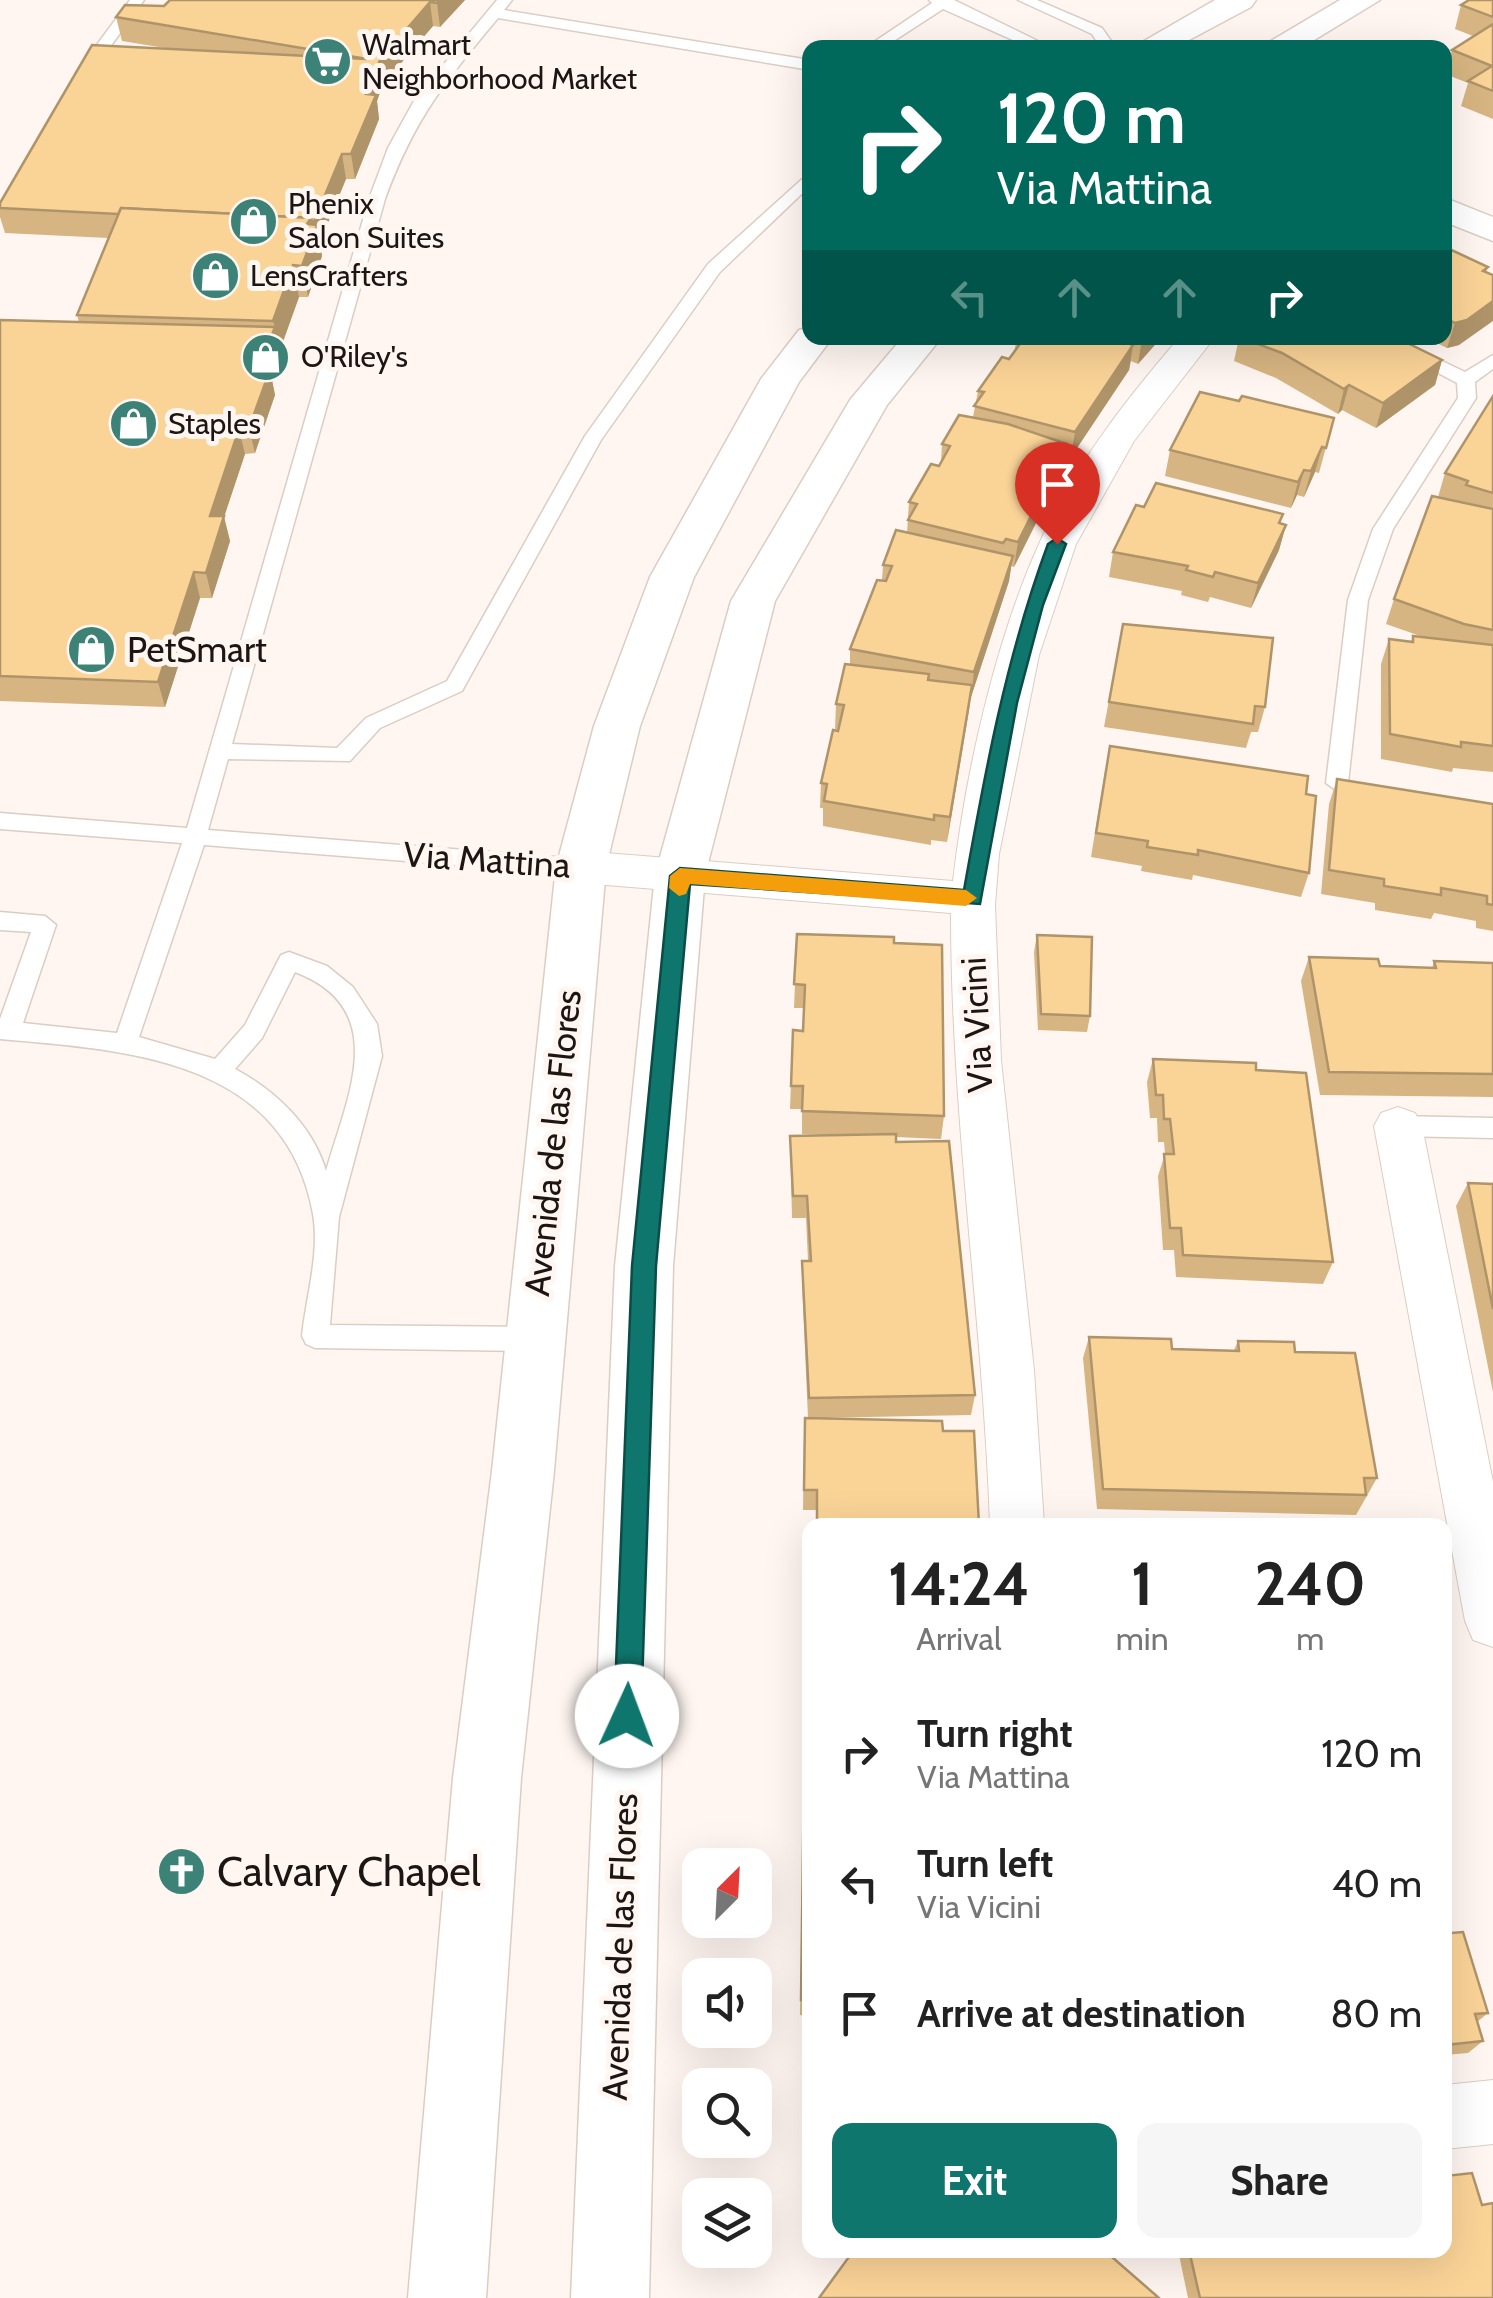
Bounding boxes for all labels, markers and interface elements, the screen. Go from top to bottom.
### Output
place label: Walmart Neighborhood Market [362,26,637,97]
supermarket icon: Walmart Neighborhood Market [301,36,353,88]
text: 120 m [997,75,1186,161]
icon: right [832,80,962,210]
text: Via Mattina [997,161,1212,215]
place label: Phenix Salon Suites [288,185,444,256]
shop icon: Phenix Salon Suites [227,195,279,247]
shop icon: LensCrafters [189,250,241,302]
place label: LensCrafters [250,257,408,294]
icon: left [942,270,997,325]
icon: ahead [1047,270,1102,325]
icon: ahead [1152,270,1207,325]
icon: right [1257,270,1312,325]
shop icon: O'Riley's [240,331,292,383]
place label: O'Riley's [301,338,408,375]
shop icon: Staples [107,398,159,450]
place label: Staples [168,405,261,442]
pin [1015,442,1100,545]
icon: arrive [1030,457,1085,512]
shop icon: PetSmart [66,624,118,676]
place label: PetSmart [127,628,267,671]
street label: Via Mattina [402,832,572,887]
street label: Via Vicini [951,956,1002,1094]
street label: Avenida de las Flores [515,988,590,1298]
text: 14:24 [888,1547,1030,1620]
text: 1 [1131,1547,1153,1620]
text: 240 [1255,1547,1366,1620]
text: Arrival [916,1619,1001,1658]
text: min [1116,1619,1169,1658]
text: m [1296,1619,1324,1658]
position arrow [575,1664,679,1768]
text: Turn right [917,1710,1073,1757]
icon: right [832,1726,887,1781]
text: 120 m [1321,1730,1422,1777]
text: Via Mattina [917,1757,1070,1796]
street label: Avenida de las Flores [593,1793,646,2101]
text: Turn left [917,1840,1053,1887]
church icon: Calvary Chapel [156,1845,208,1897]
place label: Calvary Chapel [217,1845,481,1897]
north arrow [682,1848,772,1938]
map controls [682,1848,772,2268]
icon: left [832,1856,887,1911]
text: 40 m [1332,1860,1422,1907]
text: Via Vicini [917,1887,1041,1926]
button: sound [682,1958,772,2048]
icon: arrive [832,1986,887,2041]
text: Arrive at destination [917,1990,1246,2037]
text: 80 m [1331,1990,1422,2037]
button: search [682,2068,772,2158]
button: Exit [832,2123,1117,2238]
button: Share [1137,2123,1422,2238]
button: layers [682,2178,772,2268]

